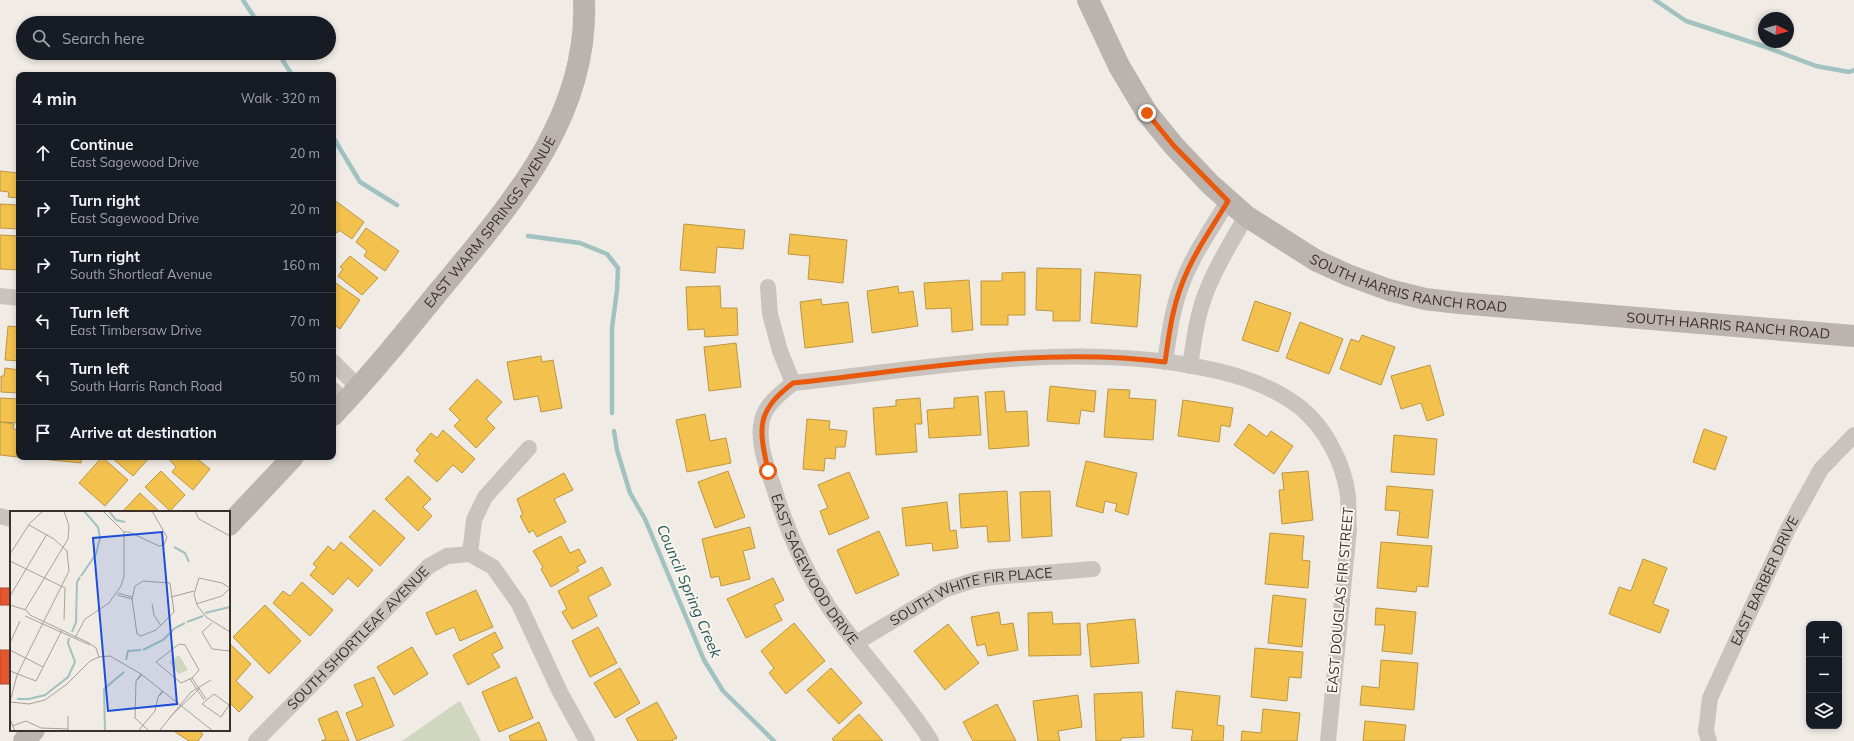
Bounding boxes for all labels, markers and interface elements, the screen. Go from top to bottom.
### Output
north arrow [1758,12,1794,48]
search box [16,16,336,60]
icon: search [30,27,52,49]
text: Search here [62,29,144,48]
text: 4 min [32,88,77,109]
text: Walk · 320 m [241,90,320,106]
route end [1138,104,1156,122]
street label: EAST WARM SPRINGS AVENUE [420,133,559,312]
text: Continue [70,135,133,154]
icon: ahead [32,142,54,164]
text: 20 m [290,145,320,161]
text: East Sagewood Drive [70,154,199,170]
text: Turn right [70,191,140,210]
icon: right [32,198,54,220]
text: 20 m [290,201,320,217]
text: East Sagewood Drive [70,210,199,226]
text: Turn right [70,247,140,266]
street label: SOUTH HARRIS RANCH ROAD [1306,250,1508,316]
icon: right [32,254,54,276]
text: 160 m [282,257,320,273]
text: South Shortleaf Avenue [70,266,212,282]
text: Turn left [70,303,129,322]
street label: SOUTH HARRIS RANCH ROAD [1626,308,1831,343]
icon: left [32,310,54,332]
text: 70 m [290,313,320,329]
text: East Timbersaw Drive [70,322,202,338]
text: Turn left [70,359,129,378]
icon: left [32,366,54,388]
text: 50 m [290,369,320,385]
text: South Harris Ranch Road [70,378,222,394]
icon: arrive [32,422,54,444]
text: Arrive at destination [70,423,217,442]
route start [759,462,777,480]
street label: EAST SAGEWOOD DRIVE [767,491,862,648]
street label: EAST DOUGLAS FIR STREET [1323,506,1357,694]
inset map [10,511,230,731]
street label: EAST BARBER DRIVE [1726,513,1803,648]
water label: Council Spring Creek [653,521,727,661]
street label: SOUTH SHORTLEAF AVENUE [283,562,433,713]
street label: SOUTH WHITE FIR PLACE [886,563,1053,630]
map controls [1806,621,1842,729]
button: + [1806,621,1842,657]
button: − [1806,657,1842,693]
button: layers [1806,693,1842,729]

